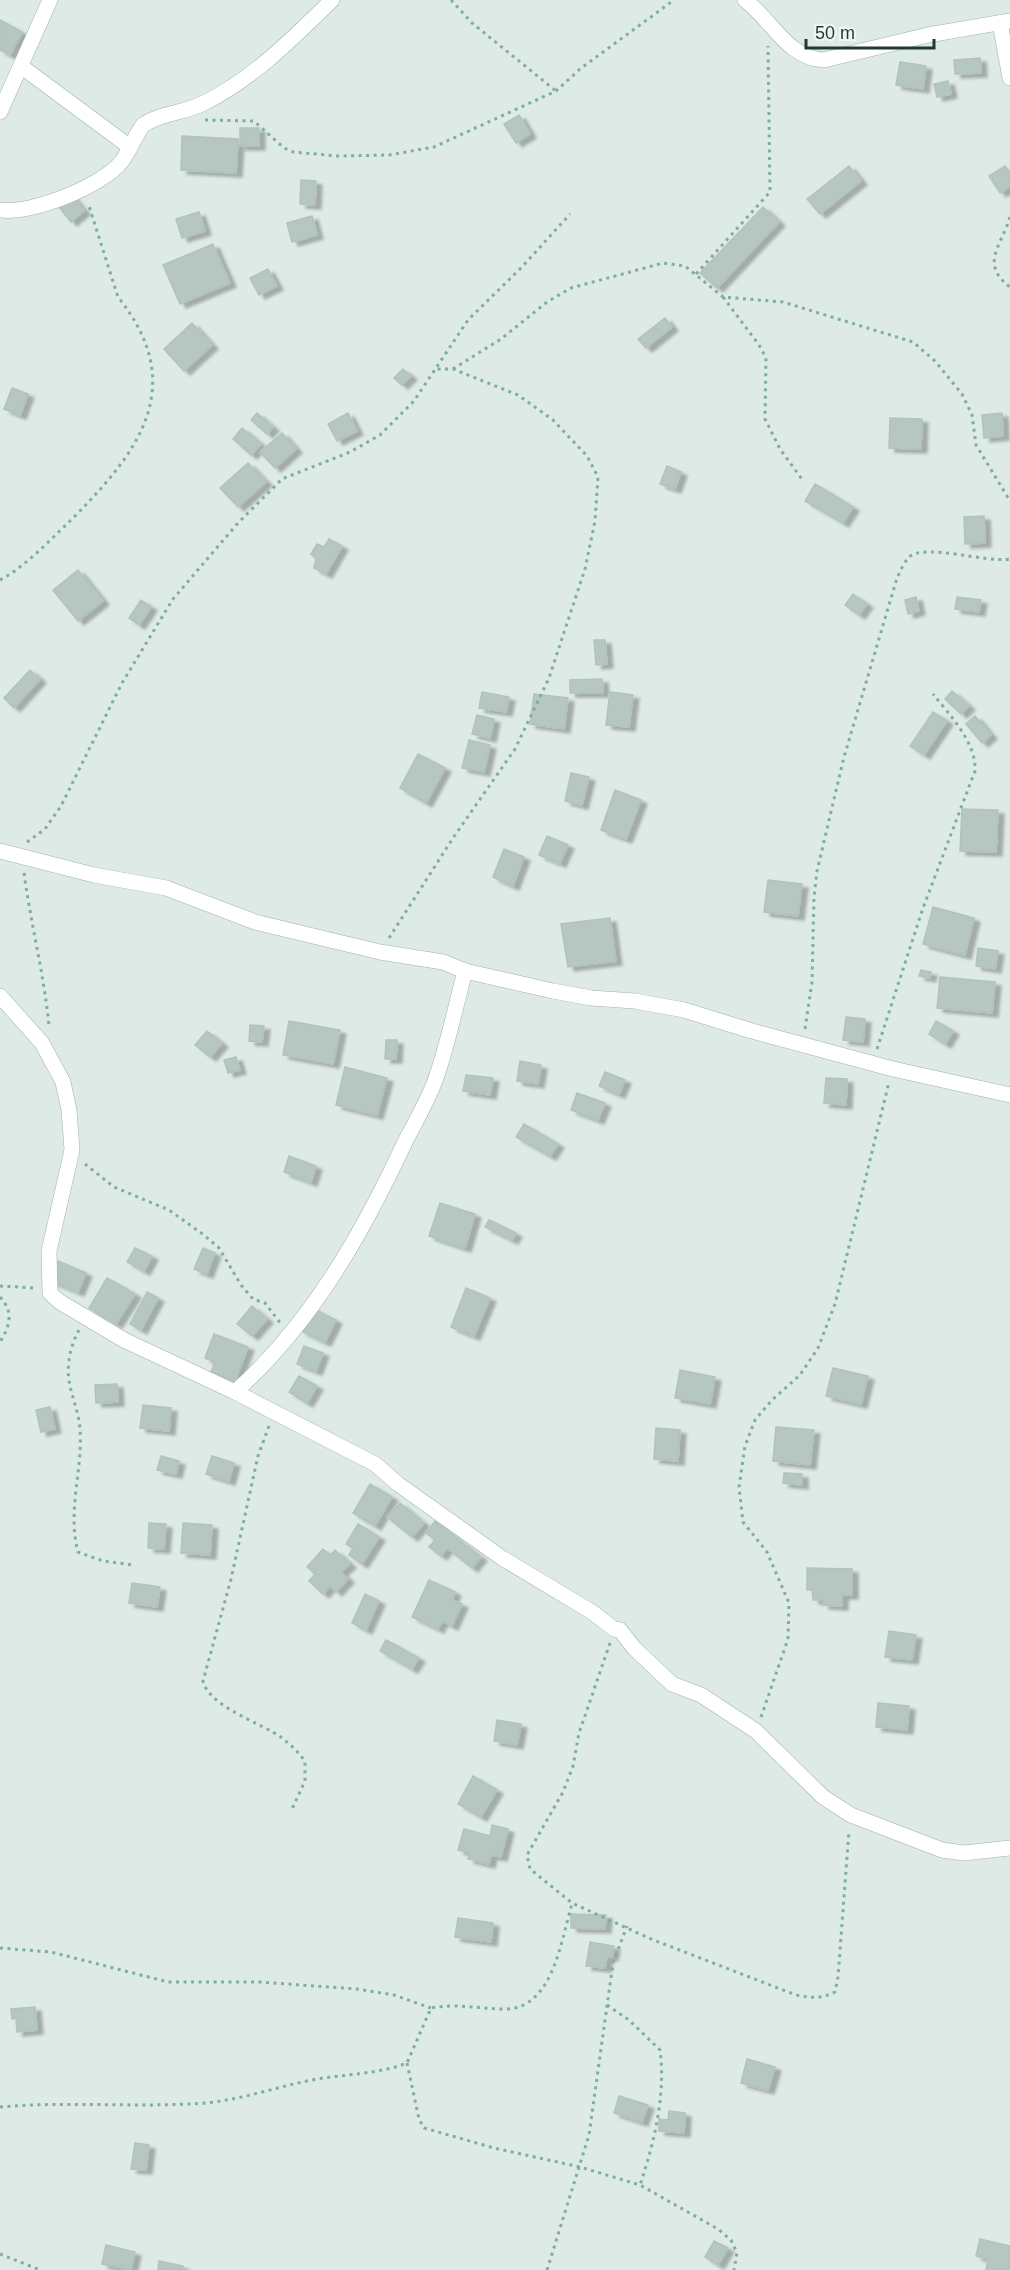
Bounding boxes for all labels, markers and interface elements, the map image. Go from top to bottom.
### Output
scale bar [806,12,934,50]
text: 50 m [815,23,855,43]

